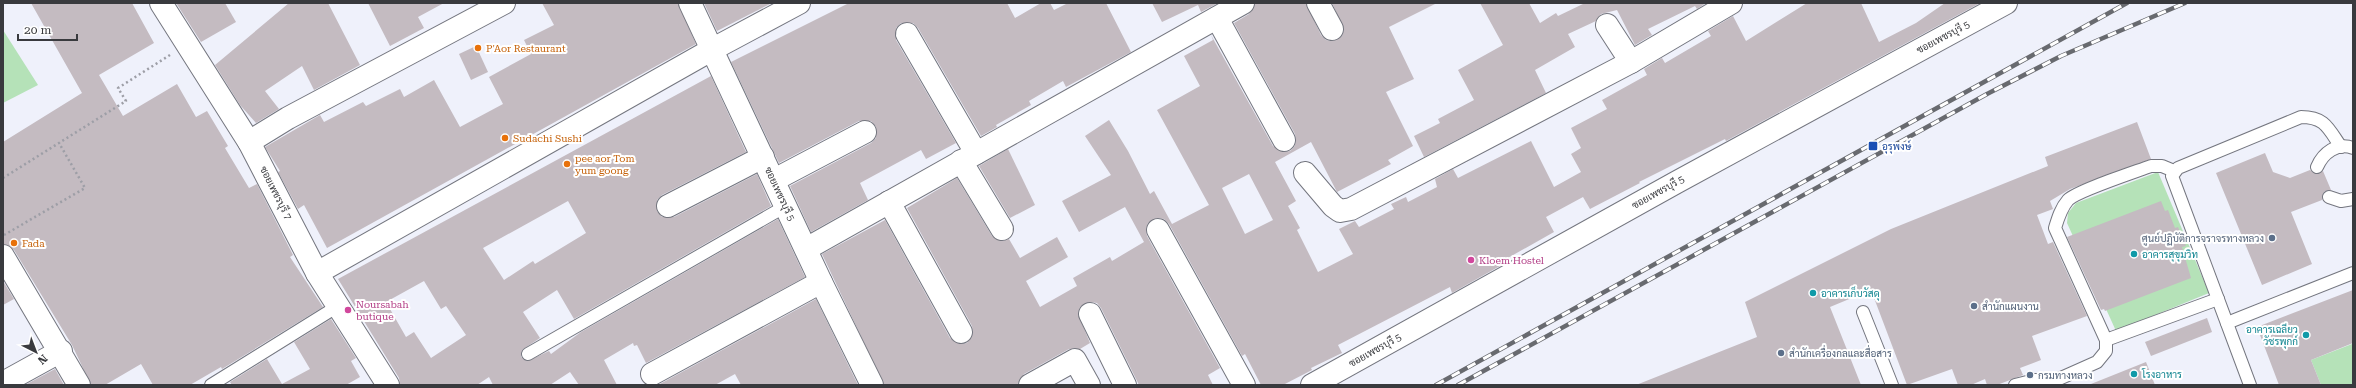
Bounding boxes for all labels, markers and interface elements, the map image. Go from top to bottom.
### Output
scale bar [18,16,77,42]
street label: ซอยเพชรบุรี 5 [1914,17,1973,57]
text: 20 m [24,23,51,37]
marker: P'Aor Restaurant [473,43,483,53]
place label: P'Aor Restaurant [486,43,566,54]
marker: Sudachi Sushi [500,133,510,143]
place label: Sudachi Sushi [513,133,582,144]
place label: อุรุพงษ์ [1882,139,1911,154]
marker: อุรุพงษ์ [1867,140,1879,152]
place label: pee aor Tom yum goong [575,153,635,176]
marker: pee aor Tom yum goong [562,159,572,169]
street label: ซอยเพชรบุรี 7 [256,164,295,223]
street label: ซอยเพชรบุรี 5 [761,165,798,224]
street label: ซอยเพชรบุรี 5 [1629,172,1688,213]
place label: ศูนย์ปฏิบัติการจราจรทางหลวง [2142,231,2264,246]
marker: ศูนย์ปฏิบัติการจราจรทางหลวง [2267,233,2277,243]
marker: Fada [9,238,19,248]
place label: Fada [22,238,45,249]
marker: อาคารสุขุมวิท [2129,249,2139,259]
place label: อาคารสุขุมวิท [2142,249,2198,262]
marker: Kloem Hostel [1466,255,1476,265]
place label: Kloem Hostel [1479,255,1544,266]
place label: อาคารเก็บวัสดุ [1821,286,1880,301]
marker: อาคารเก็บวัสดุ [1808,288,1818,298]
place label: Noursabah butique [356,299,409,322]
place label: สำนักแผนงาน [1982,300,2039,312]
marker: สำนักแผนงาน [1969,301,1979,311]
marker: Noursabah butique [343,305,353,315]
place label: อาคารเฉลียว วัชรพุกก์ [2246,323,2298,349]
street label: ซอยเพชรบุรี 5 [1346,330,1405,371]
marker: อาคารเฉลียว วัชรพุกก์ [2301,330,2311,340]
north arrow [16,332,56,372]
place label: สำนักเครื่องกลและสื่อสาร [1789,345,1892,359]
marker: สำนักเครื่องกลและสื่อสาร [1776,348,1786,358]
text: N [34,351,50,367]
place label: โรงอาหาร [2141,368,2182,380]
marker: โรงอาหาร [2129,369,2139,379]
marker: กรมทางหลวง [2025,370,2035,380]
place label: กรมทางหลวง [2038,370,2093,381]

